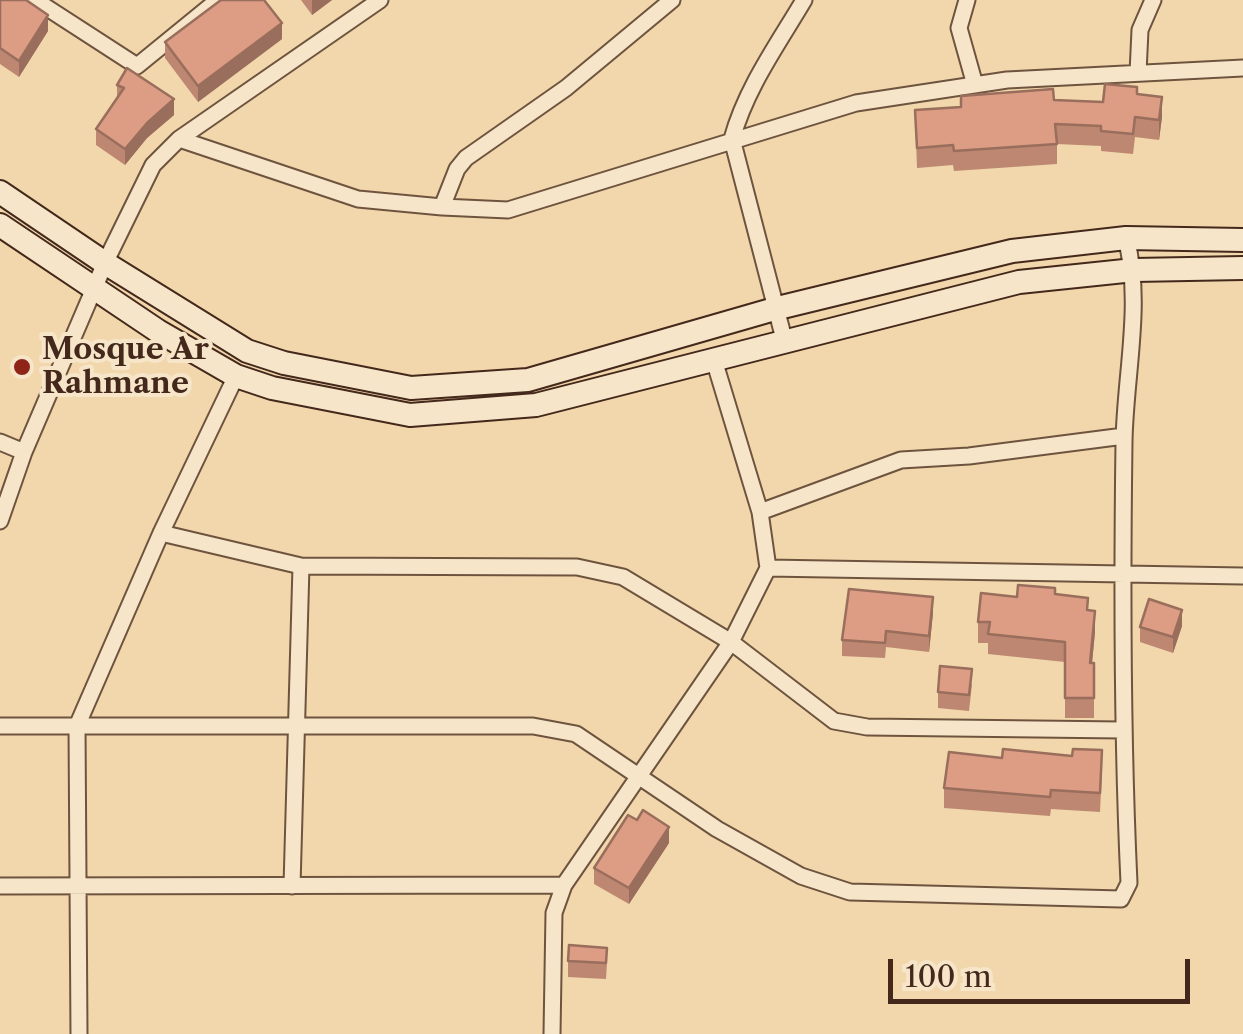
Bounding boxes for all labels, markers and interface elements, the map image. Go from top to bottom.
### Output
place label: Mosque Ar Rahmane [42,332,209,402]
marker: Mosque Ar Rahmane [11,356,33,378]
scale bar [893,939,1196,1001]
text: 100 m [905,958,992,995]

